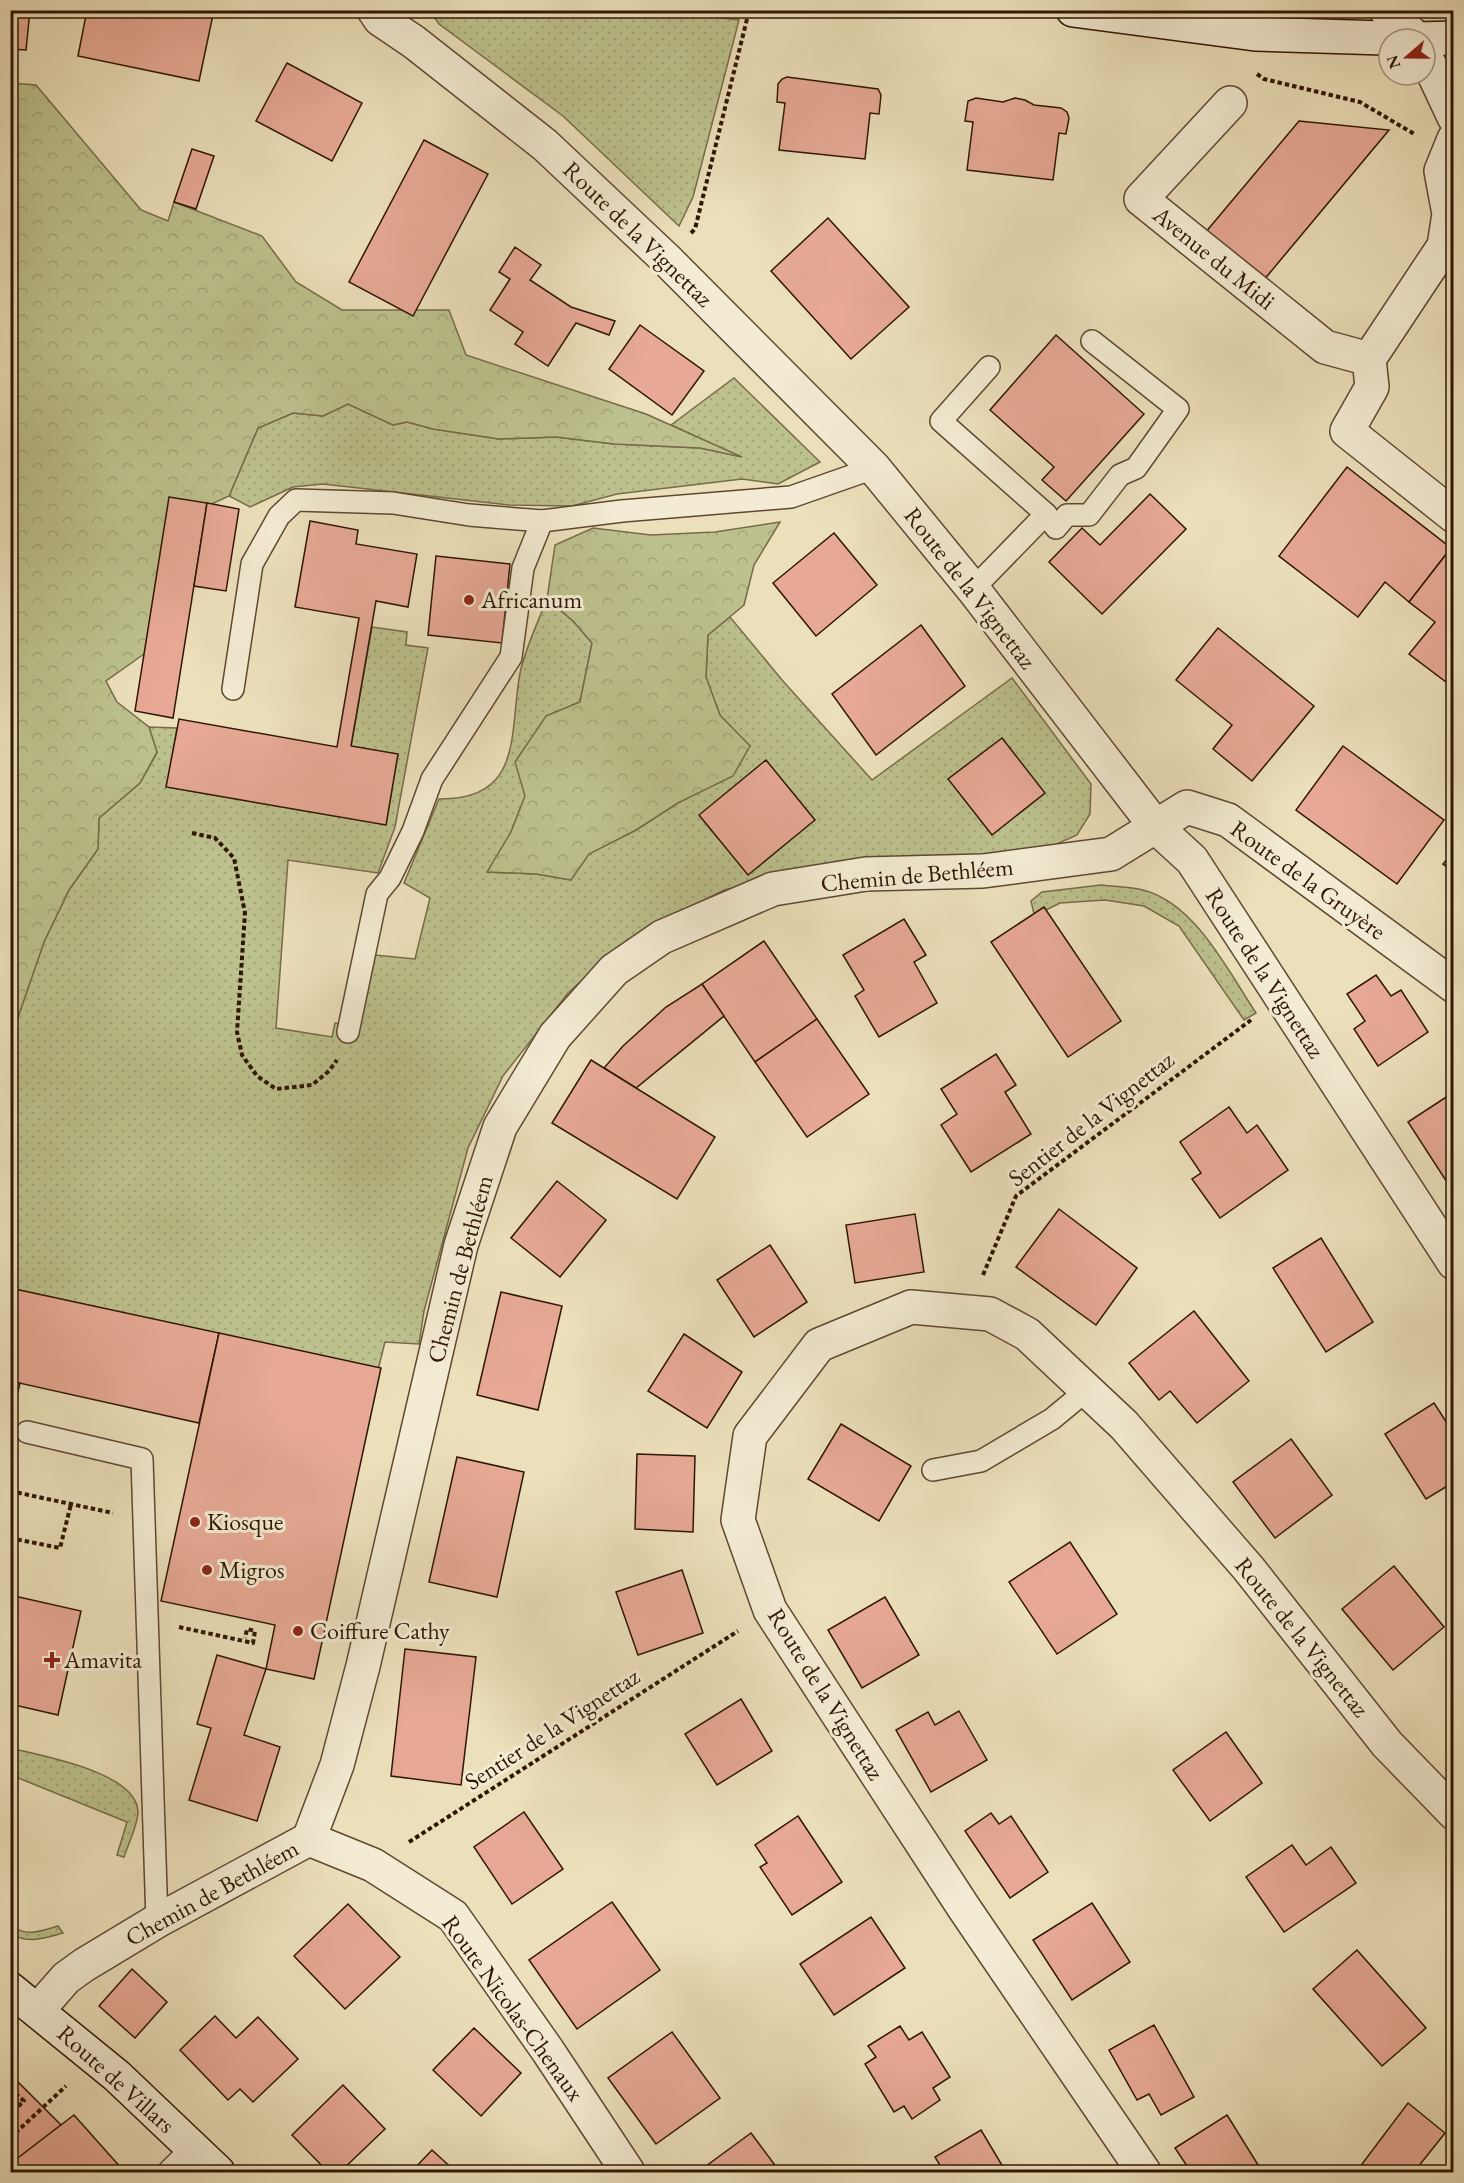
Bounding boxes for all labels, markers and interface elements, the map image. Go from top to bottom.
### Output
north arrow [1377,27,1437,87]
text: N [1381,52,1405,72]
street label: Route de la Vignettaz [557,154,720,313]
street label: Avenue du Midi [1146,198,1282,317]
street label: Route de la Vignettaz [898,501,1043,675]
place label: Africanum [480,584,582,615]
marker: Africanum [462,593,476,607]
street label: Route de la Gruyère [1225,813,1392,946]
street label: Chemin de Bethléem [819,851,1015,898]
street label: Route de la Vignettaz [1199,882,1332,1064]
street label: Sentier de la Vignettaz [1001,1044,1180,1193]
street label: Chemin de Bethléem [420,1171,500,1366]
place label: Kiosque [207,1506,283,1537]
marker: Kiosque [188,1515,202,1529]
street label: Route de la Vignettaz [1228,1550,1376,1723]
place label: Migros [219,1554,285,1585]
marker: Migros [200,1563,214,1577]
street label: Route de la Vignettaz [761,1602,892,1785]
place label: Coiffure Cathy [310,1615,450,1646]
marker: Coiffure Cathy [291,1624,305,1638]
place label: Amavita [63,1644,142,1675]
marker: Amavita [45,1653,59,1667]
street label: Sentier de la Vignettaz [458,1660,645,1797]
street label: Chemin de Bethléem [120,1832,304,1953]
street label: Route Nicolas-Chenaux [435,1909,592,2107]
street label: Route de Villars [51,2018,182,2140]

